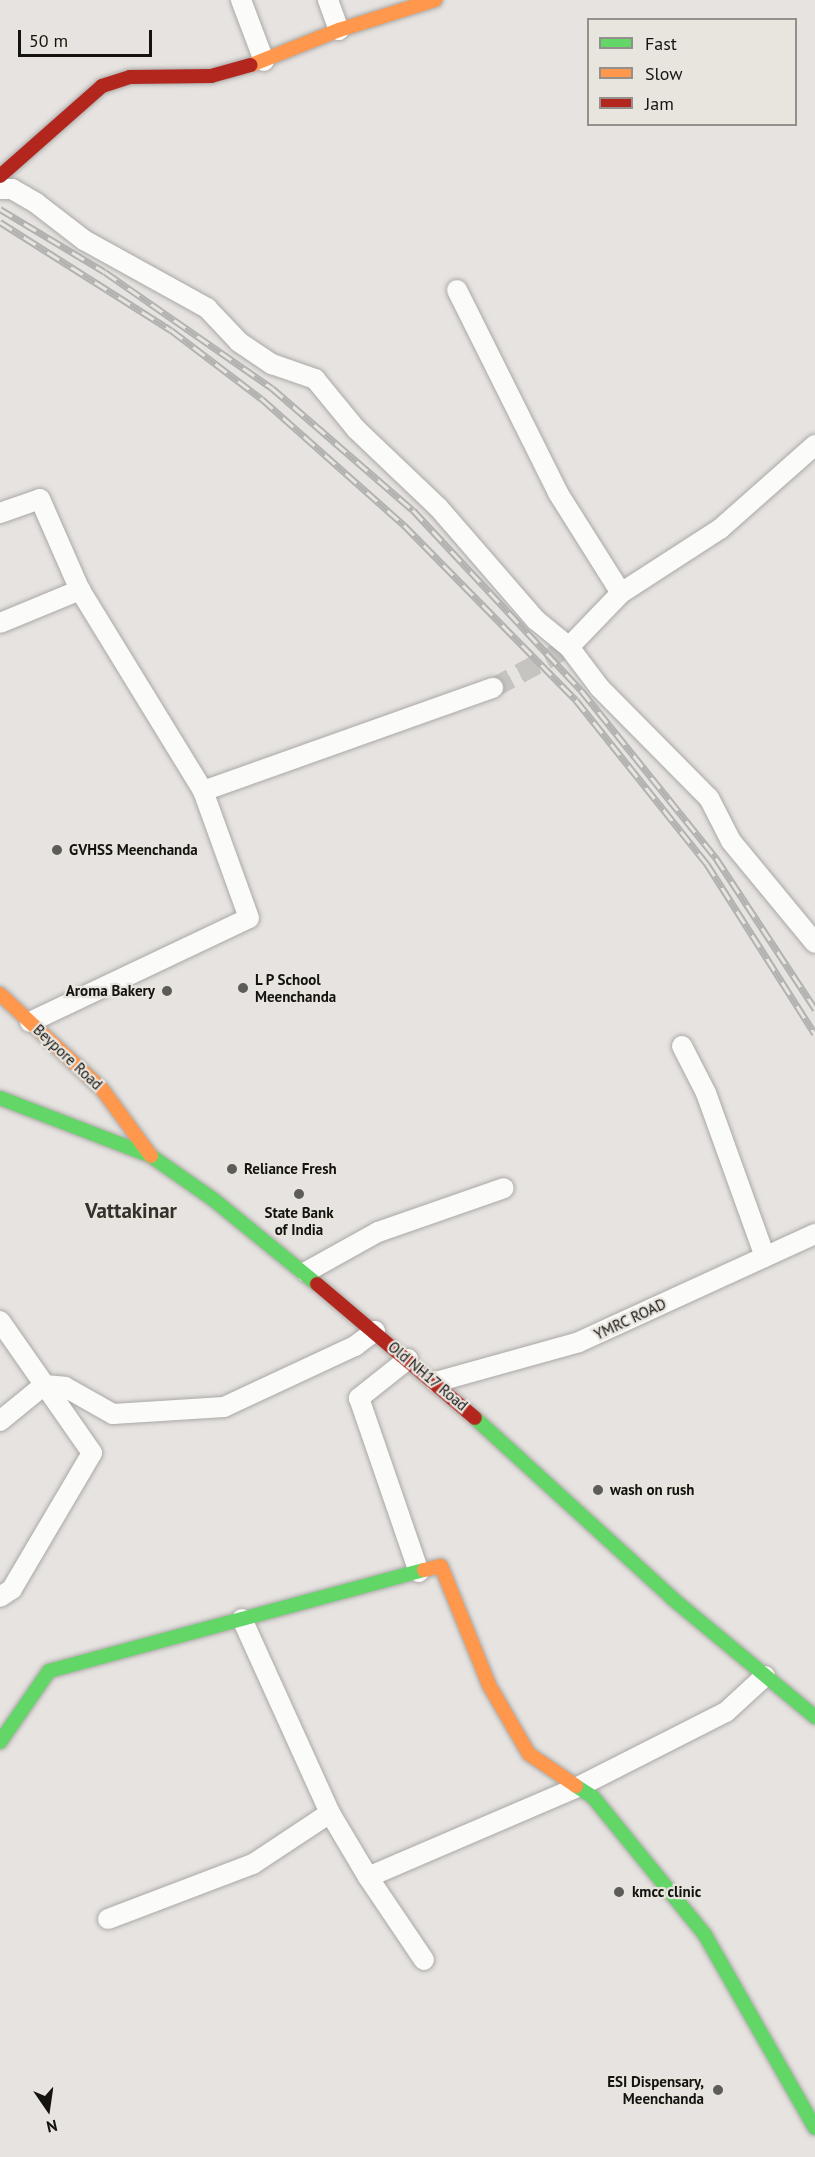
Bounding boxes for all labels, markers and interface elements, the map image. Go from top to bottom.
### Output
scale bar [21,18,154,56]
legend [587,18,797,126]
text: 50 m [29,29,68,52]
text: Fast [645,32,677,55]
text: Slow [645,62,683,85]
text: Jam [645,92,674,115]
place label: GVHSS Meenchanda [69,841,198,859]
marker: GVHSS Meenchanda [50,843,64,857]
place label: L P School Meenchanda [255,970,336,1005]
marker: L P School Meenchanda [236,981,250,995]
place label: Aroma Bakery [66,982,155,1000]
marker: Aroma Bakery [160,984,174,998]
street label: Beypore Road [30,1021,106,1093]
place label: Reliance Fresh [244,1160,337,1178]
marker: Reliance Fresh [225,1162,239,1176]
marker: State Bank of India [292,1187,306,1201]
district label: Vattakinar [85,1198,177,1224]
place label: State Bank of India [264,1203,334,1238]
street label: YMRC ROAD [591,1294,669,1344]
street label: Old NH17 Road [384,1337,472,1415]
place label: wash on rush [610,1481,694,1499]
marker: wash on rush [591,1483,605,1497]
marker: kmcc clinic [610,1883,628,1901]
place label: kmcc clinic [632,1883,702,1901]
place label: ESI Dispensary, Meenchanda [607,2072,704,2107]
north arrow [18,2079,78,2139]
marker: ESI Dispensary, Meenchanda [709,2081,727,2099]
text: N [45,2116,59,2137]

